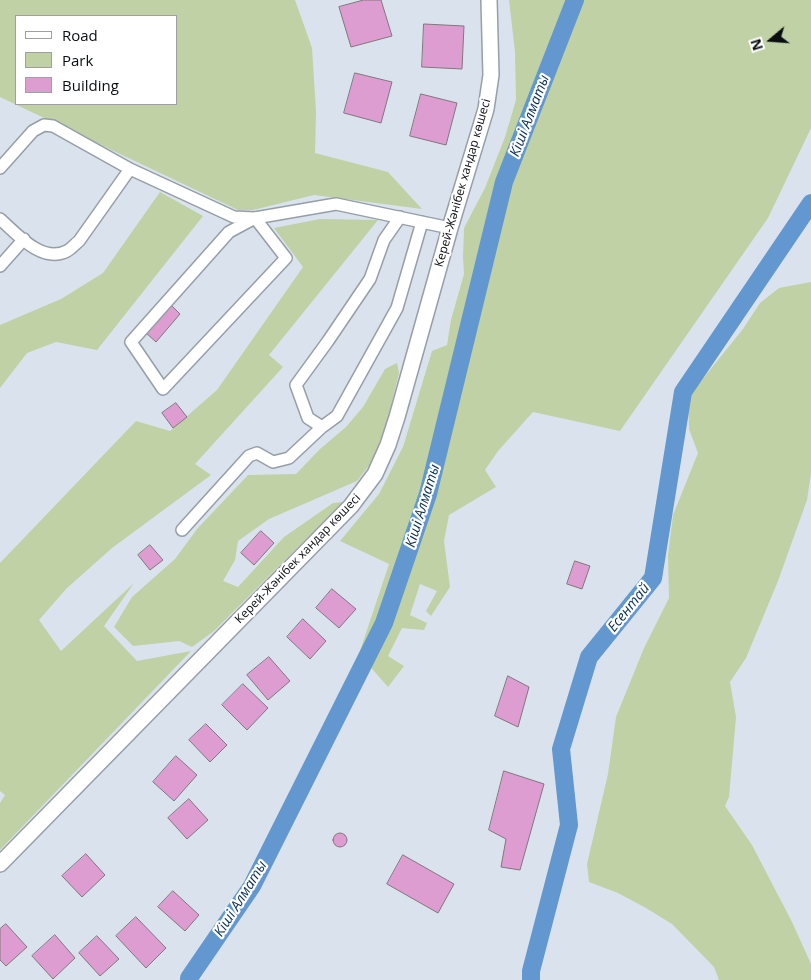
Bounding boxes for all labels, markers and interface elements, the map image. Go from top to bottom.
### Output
legend [15,15,178,105]
north arrow [746,15,796,65]
text: Road [62,25,98,45]
text: N [745,36,767,53]
text: Park [62,50,93,70]
water label: Кіші Алматы [507,73,553,159]
text: Building [62,75,119,95]
street label: Керей-Жәнібек хандар көшесі [432,97,494,269]
water label: Кіші Алматы [402,462,444,550]
street label: Керей-Жәнібек хандар көшесі [232,491,364,627]
water label: Есентай [605,581,653,635]
water label: Кіші Алматы [211,858,271,940]

